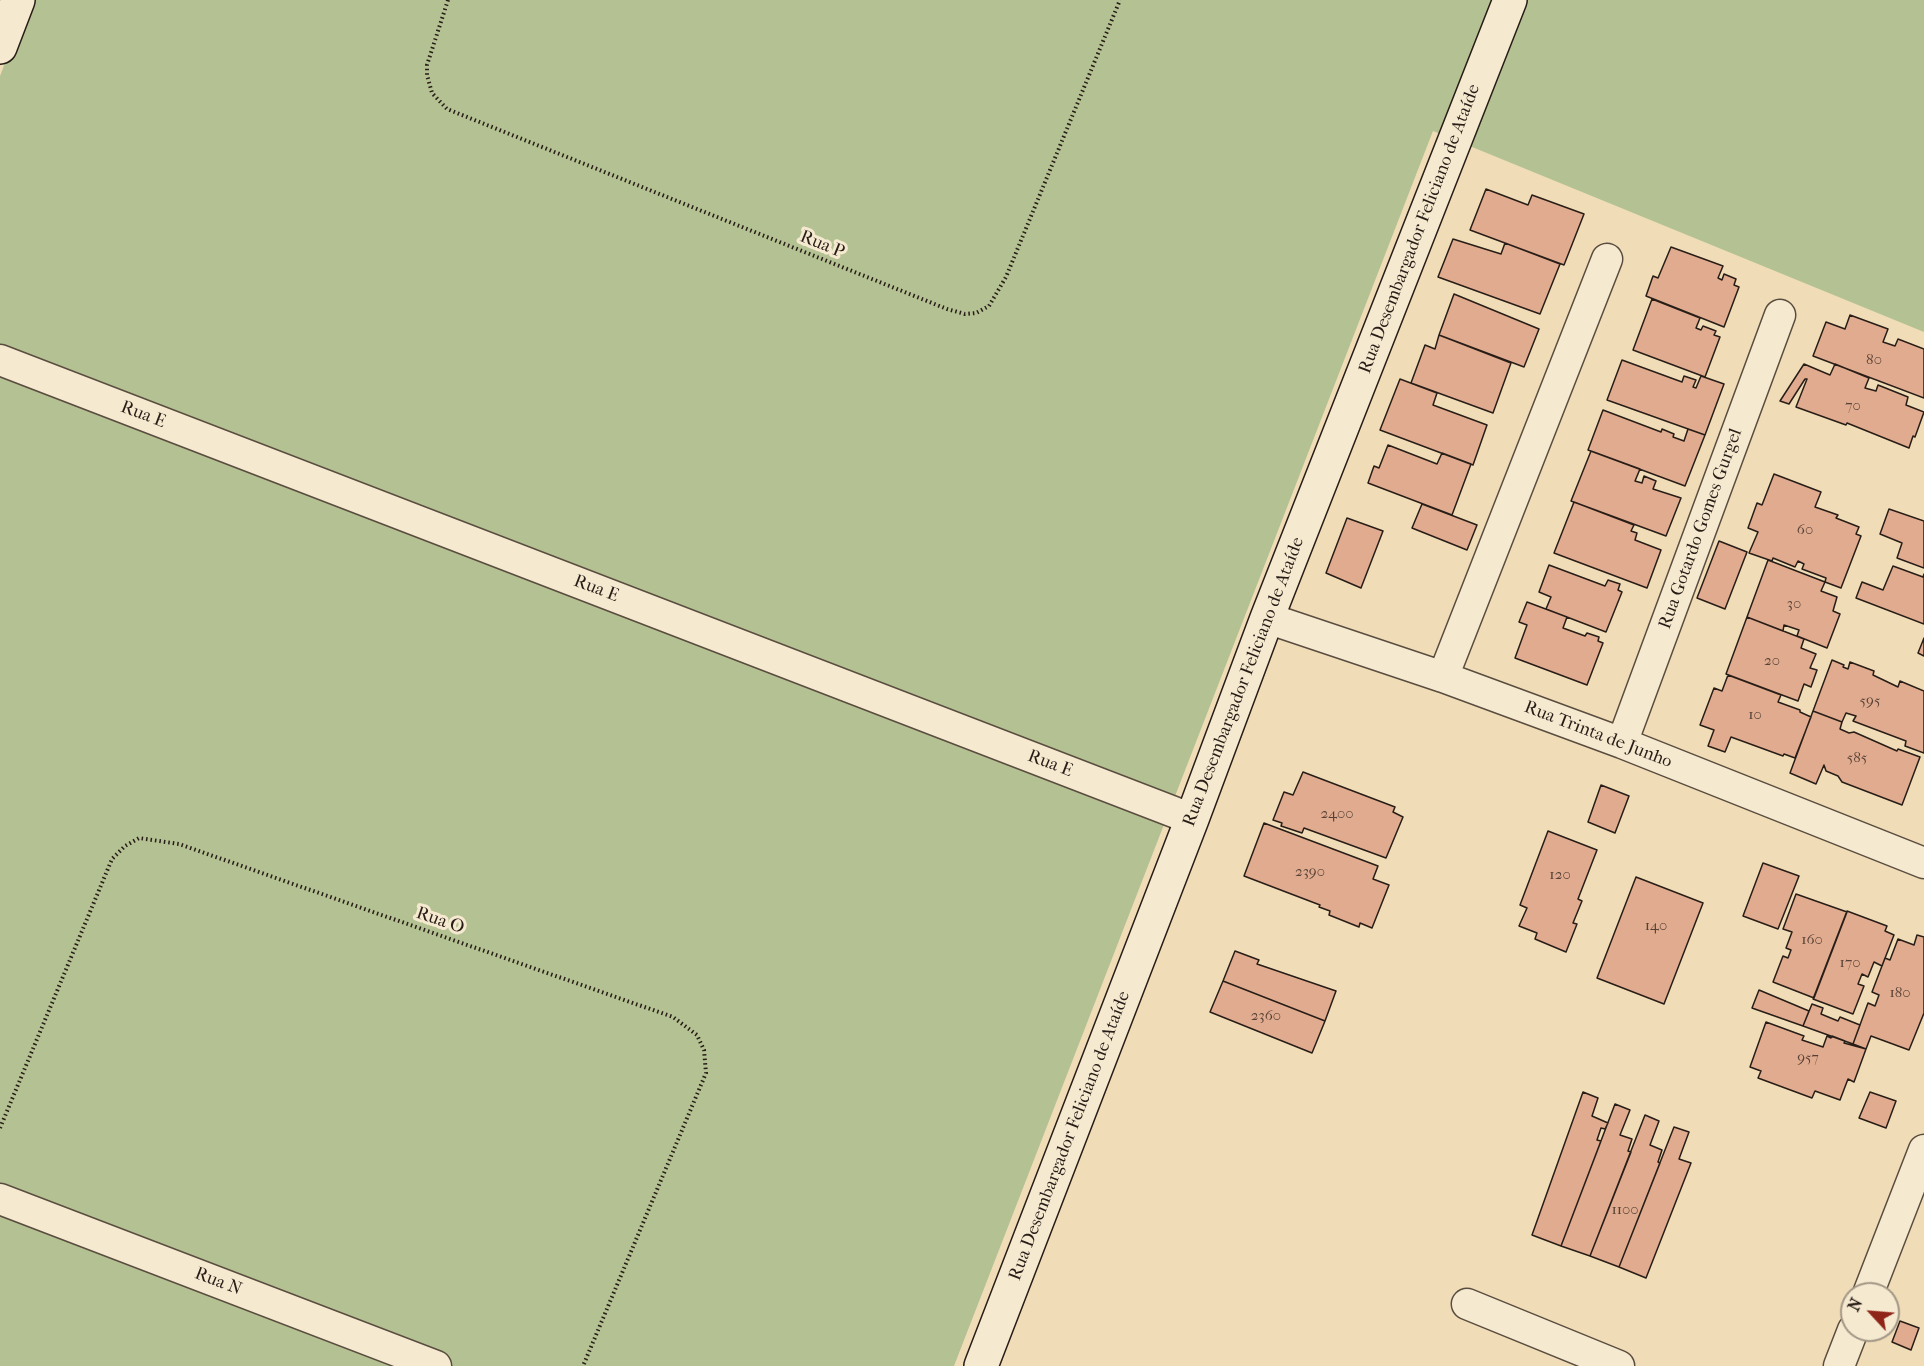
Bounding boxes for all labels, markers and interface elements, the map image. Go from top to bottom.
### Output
street label: Rua Desembargador Feliciano de Ataíde [1355,81,1485,377]
street label: Rua P [797,226,847,264]
house number: 80 [1866,351,1882,369]
street label: Rua E [118,397,168,433]
house number: 70 [1845,397,1861,415]
street label: Rua Gotardo Gomes Gurgel [1655,426,1747,632]
house number: 60 [1797,521,1813,539]
street label: Rua Desembargador Feliciano de Ataíde [1179,534,1309,830]
street label: Rua E [571,571,621,607]
house number: 30 [1787,595,1801,613]
house number: 20 [1764,652,1780,670]
house number: 595 [1860,692,1880,710]
street label: Rua Trinta de Junho [1521,697,1675,773]
house number: 10 [1748,706,1762,724]
street label: Rua E [1025,746,1075,782]
house number: 585 [1847,749,1867,767]
house number: 2400 [1320,805,1354,823]
house number: 2390 [1295,863,1325,881]
house number: 120 [1549,866,1571,884]
street label: Rua O [413,903,467,939]
house number: 140 [1645,917,1667,935]
house number: 160 [1801,931,1823,949]
house number: 170 [1840,954,1860,972]
house number: 180 [1889,984,1911,1002]
street label: Rua Desembargador Feliciano de Ataíde [1005,988,1135,1284]
house number: 2360 [1251,1007,1281,1025]
house number: 957 [1797,1049,1819,1067]
house number: 1100 [1611,1201,1639,1219]
street label: Rua N [191,1263,245,1301]
north arrow [1840,1282,1900,1342]
text: N [1844,1295,1866,1314]

